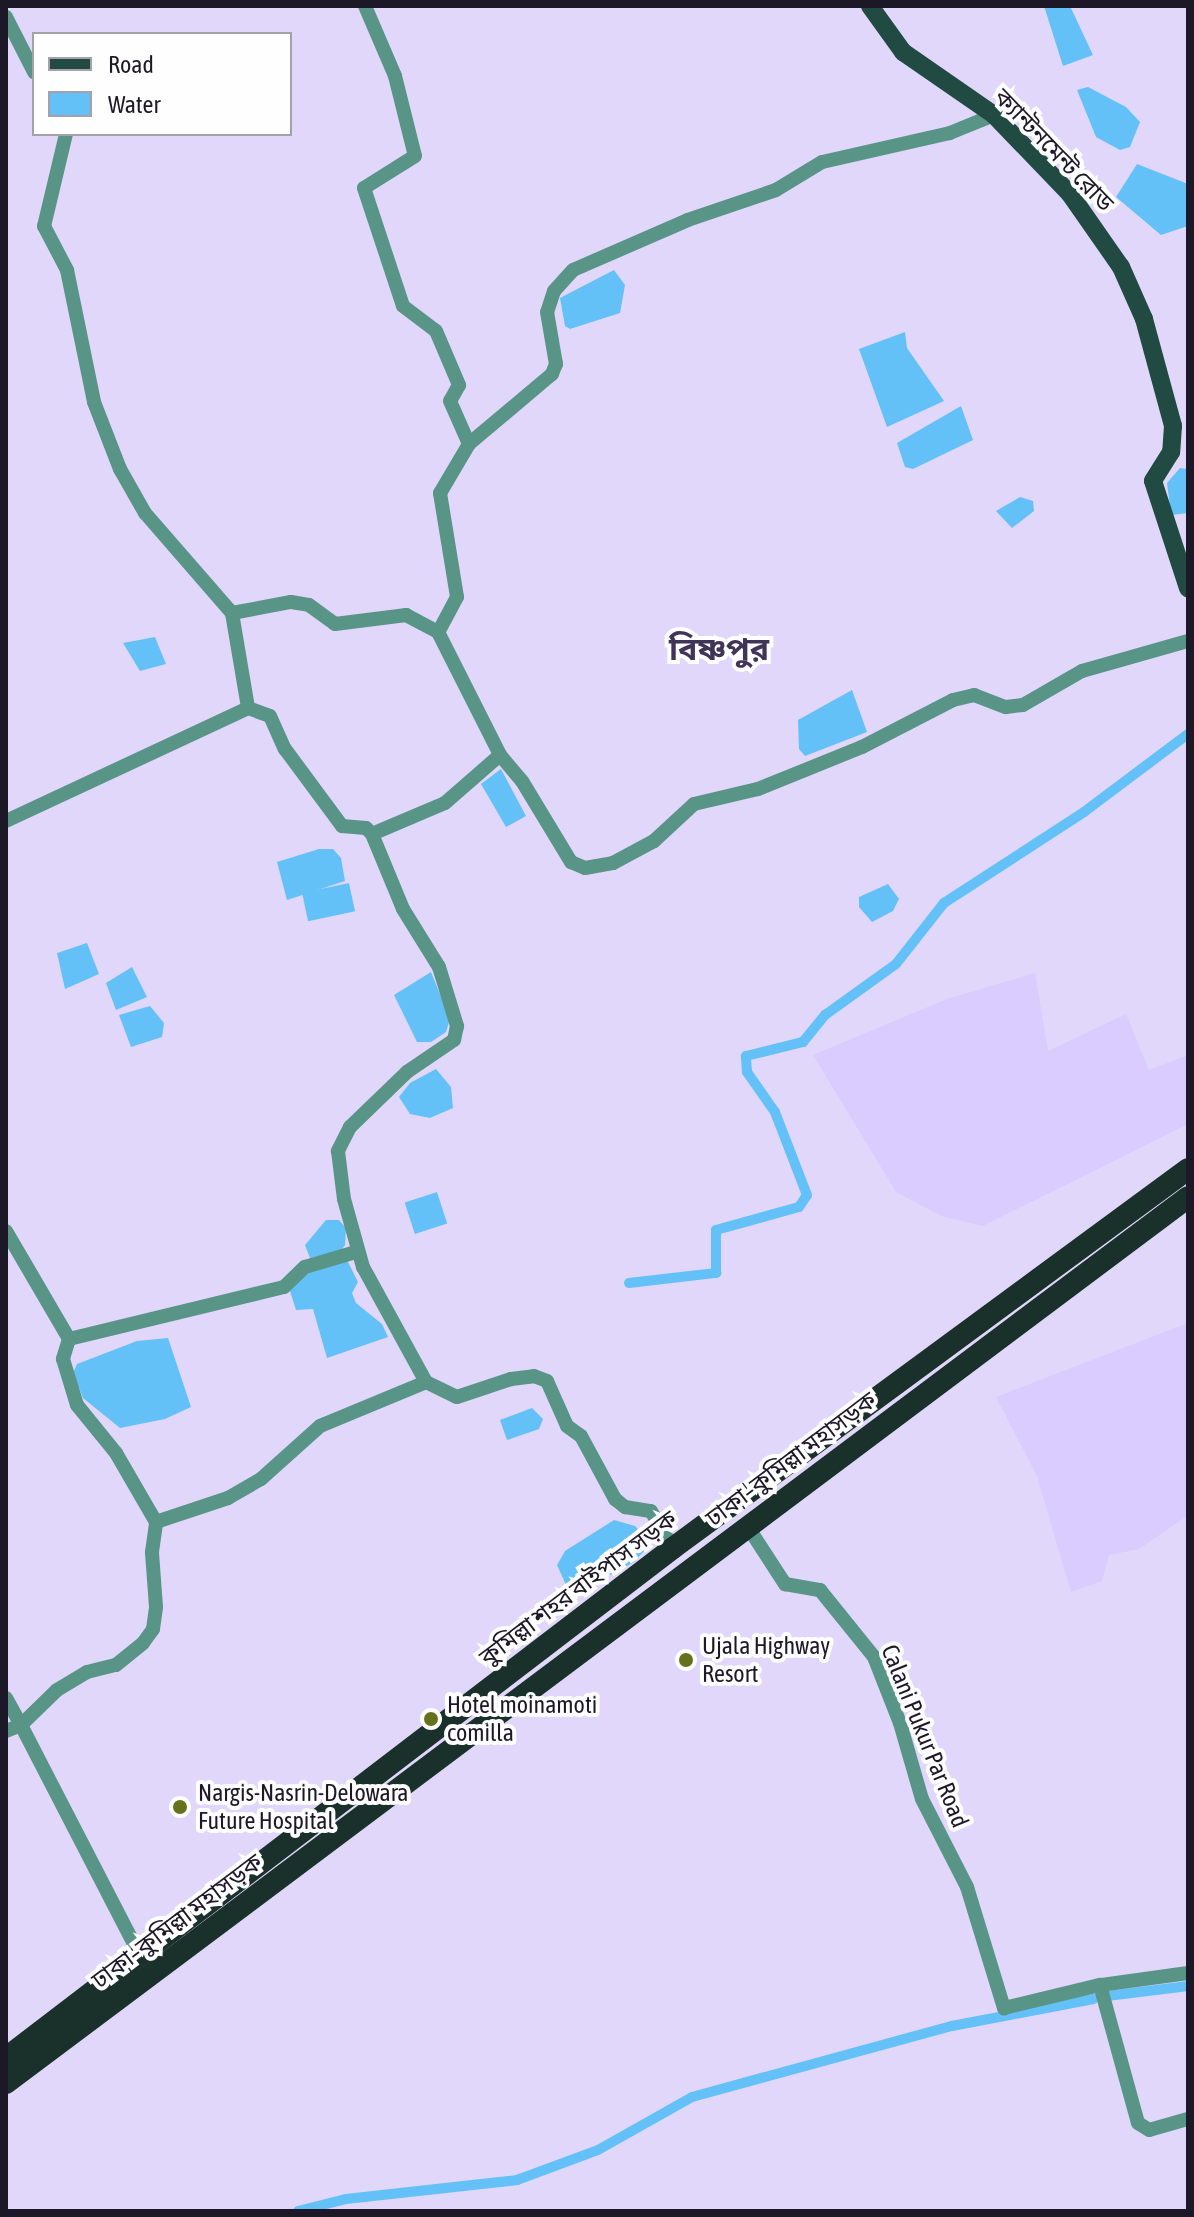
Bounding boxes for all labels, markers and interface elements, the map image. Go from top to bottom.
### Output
legend [32,32,292,136]
text: Road [108,51,154,78]
street label: ক্যান্টনমেন্ট রোড [988,83,1120,217]
text: Water [108,91,161,118]
district label: বিষ্ণপুর [669,630,769,668]
street label: ঢাকা–কুমিল্লা মহাসড়ক [700,1385,882,1533]
street label: কুমিল্লা শহর বাইপাস সড়ক [474,1504,682,1672]
place label: Ujala Highway Resort [702,1632,830,1688]
street label: Calani Pukur Par Road [875,1640,975,1832]
marker: Ujala Highway Resort [677,1651,695,1669]
place label: Hotel moinamoti comilla [447,1691,597,1747]
marker: Hotel moinamoti comilla [422,1710,440,1728]
place label: Nargis-Nasrin-Delowara Future Hospital [198,1779,409,1835]
marker: Nargis-Nasrin-Delowara Future Hospital [169,1796,191,1818]
street label: ঢাকা–কুমিল্লা মহাসড়ক [86,1847,268,1995]

